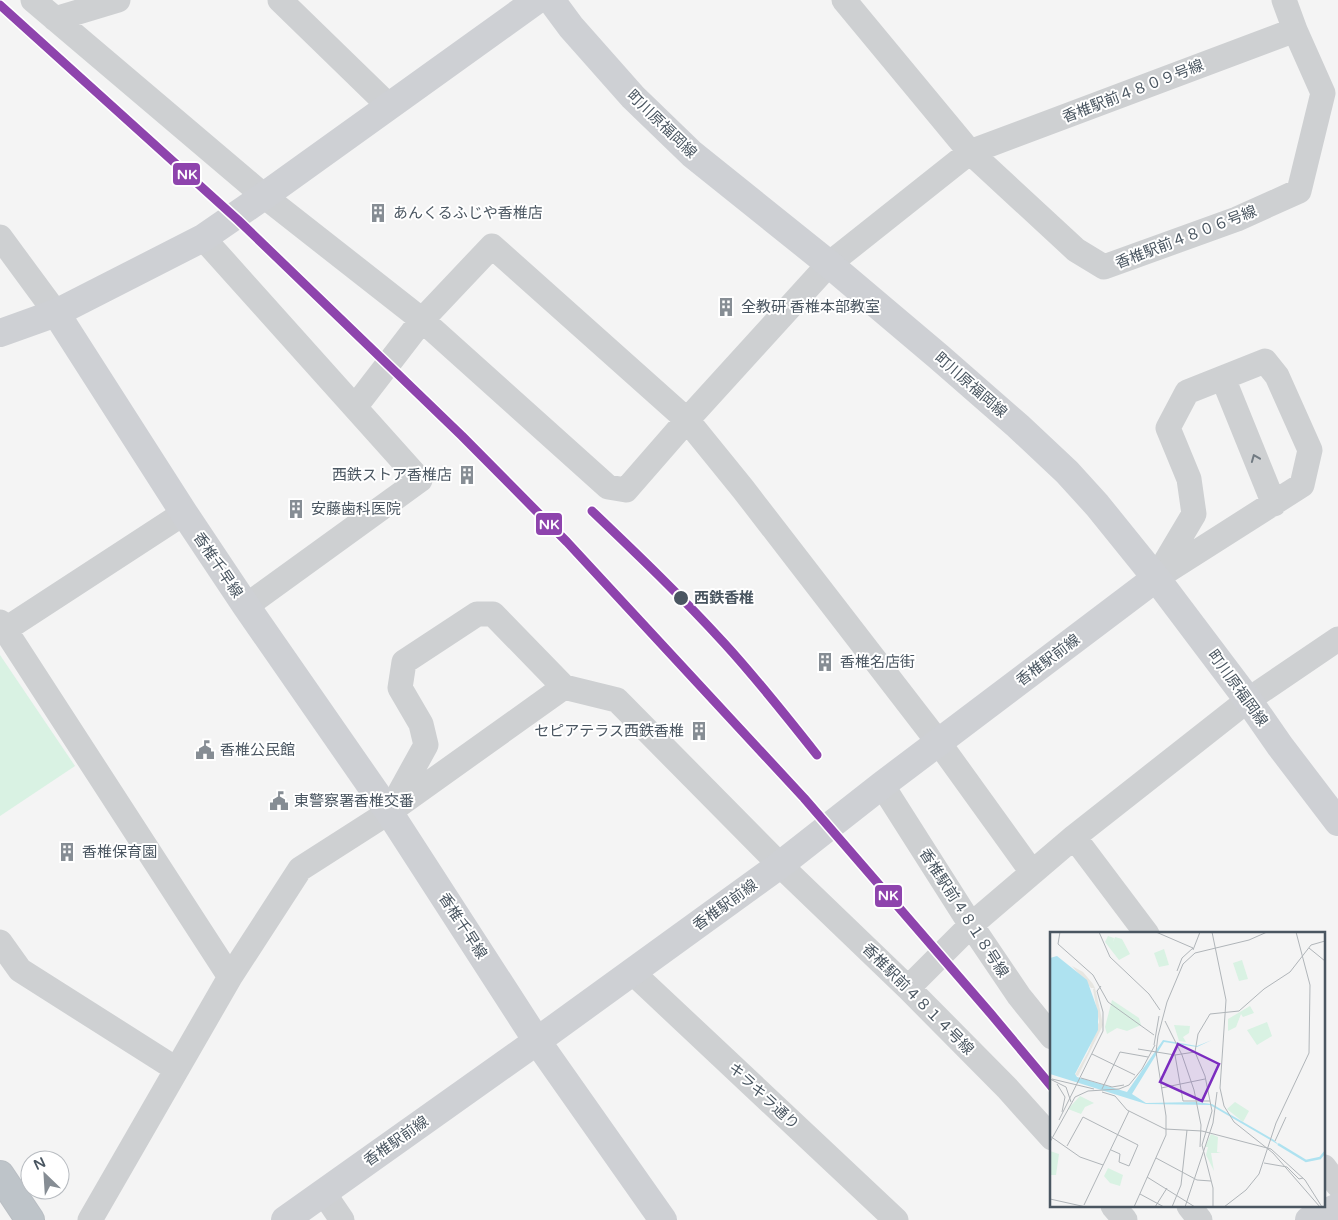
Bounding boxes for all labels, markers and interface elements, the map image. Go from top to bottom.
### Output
street label: 香椎駅前４８０９号線 [1060,56,1206,126]
street label: 町川原福岡線 [623,86,701,162]
line badge: NK [172,162,201,186]
text: NK [177,166,198,183]
building icon: あんくるふじや香椎店 [367,202,389,224]
street label: 香椎駅前４８０６号線 [1113,202,1259,272]
place label: あんくるふじや香椎店 [393,204,543,222]
building icon: 全教研 香椎本部教室 [715,296,737,318]
place label: 全教研 香椎本部教室 [741,298,880,316]
street label: 町川原福岡線 [931,349,1011,421]
one-way arrow [1251,454,1262,463]
building icon: 西鉄ストア香椎店 [456,464,478,486]
place label: 西鉄ストア香椎店 [332,466,452,484]
building icon: 安藤歯科医院 [285,498,307,520]
place label: 安藤歯科医院 [311,500,401,518]
line badge: NK [535,512,563,536]
text: NK [539,516,560,533]
street label: 香椎千早線 [190,529,246,601]
marker: 西鉄香椎 [672,589,690,607]
place label: 西鉄香椎 [694,589,754,607]
street label: 香椎駅前線 [1013,630,1083,690]
street label: 町川原福岡線 [1204,646,1272,730]
building icon: 香椎名店街 [814,651,836,673]
place label: 香椎名店街 [840,653,915,671]
building icon: セピアテラス西鉄香椎 [688,720,710,742]
place label: セピアテラス西鉄香椎 [534,722,684,740]
public building icon: 香椎公民館 [194,739,216,761]
place label: 香椎公民館 [220,741,295,759]
public building icon: 東警察署香椎交番 [268,790,290,812]
place label: 東警察署香椎交番 [294,792,414,810]
building icon: 香椎保育園 [56,841,78,863]
place label: 香椎保育園 [82,843,157,861]
street label: 香椎駅前４８１８号線 [916,845,1012,981]
street label: 香椎駅前線 [689,876,761,934]
line badge: NK [874,884,903,908]
text: NK [878,887,899,904]
street label: 香椎千早線 [435,890,491,962]
inset map [1050,932,1326,1208]
street label: 香椎駅前４８１４号線 [859,940,977,1058]
street label: キラキラ通り [725,1059,803,1133]
street label: 香椎駅前線 [360,1112,432,1170]
north arrow [20,1150,70,1200]
text: N [31,1154,48,1174]

